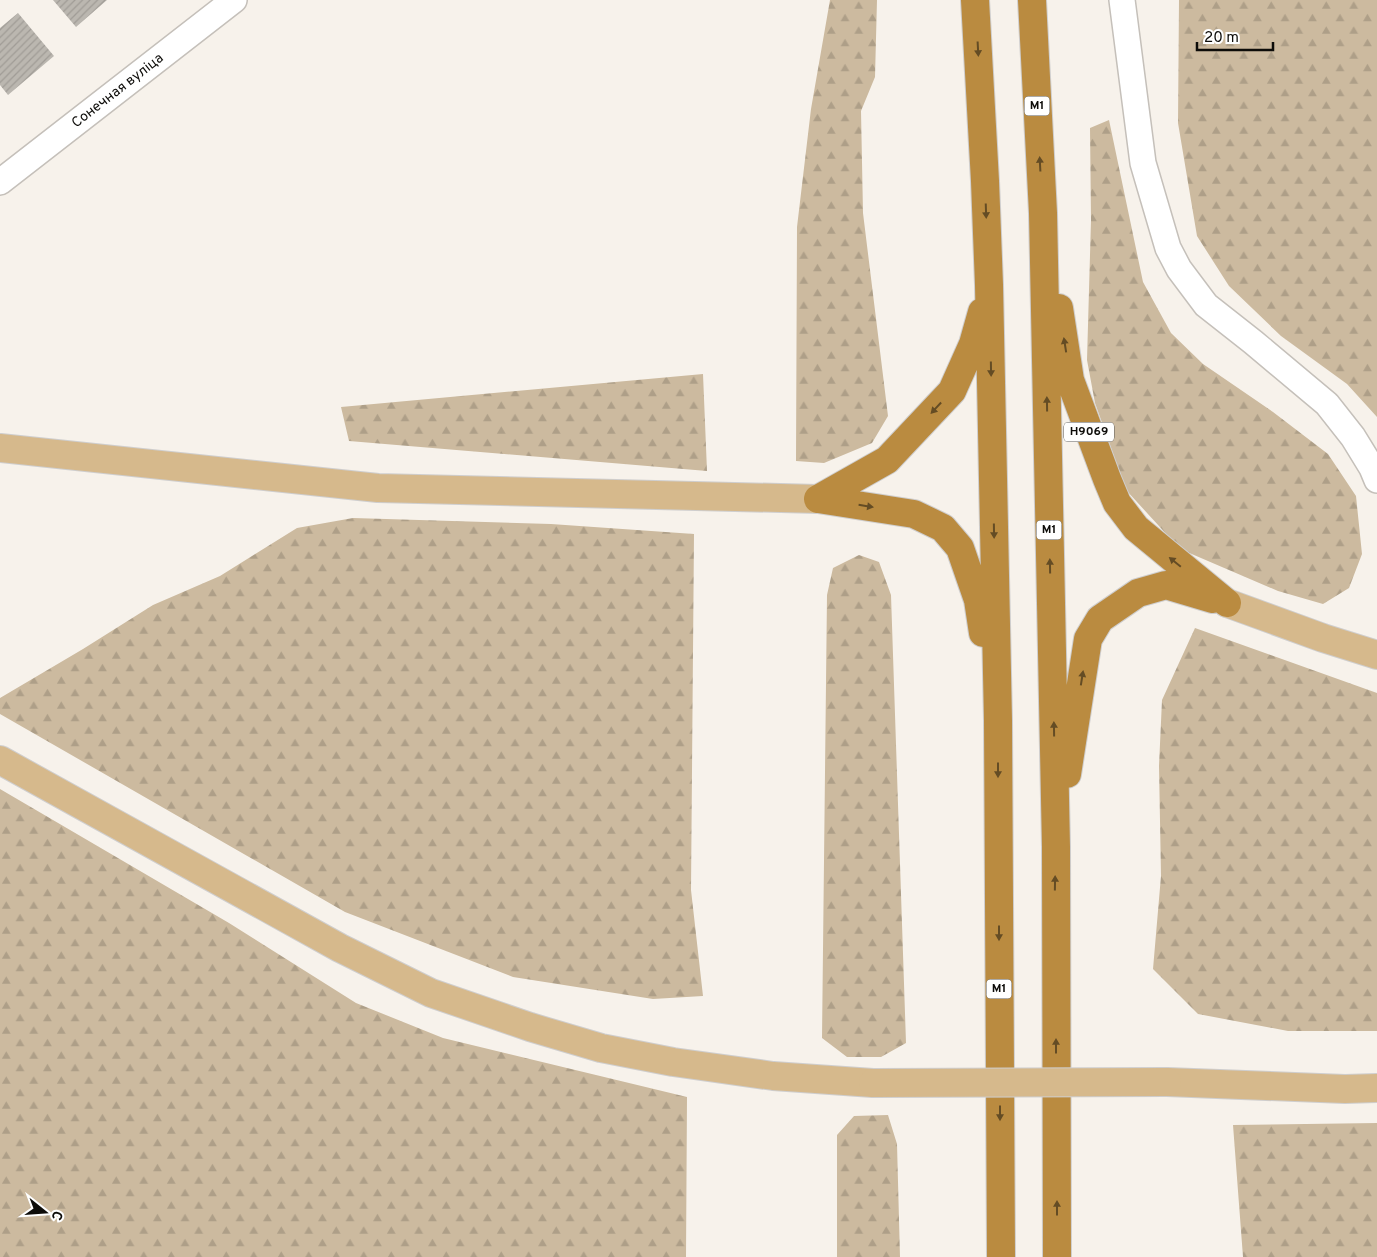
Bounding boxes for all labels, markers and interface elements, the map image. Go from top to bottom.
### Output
scale bar [1197,20,1273,52]
text: 20 m [1204,29,1239,48]
one-way arrow [974,41,982,57]
street label: Сонечная вуліца [68,50,167,131]
road number: М1 [1024,96,1050,115]
one-way arrow [1036,156,1044,172]
one-way arrow [983,203,991,219]
one-way arrow [1060,337,1068,353]
one-way arrow [987,361,995,377]
one-way arrow [1043,395,1051,411]
one-way arrow [930,402,942,414]
road number: Н9069 [1064,422,1114,442]
one-way arrow [859,503,875,511]
road number: М1 [1036,520,1062,540]
one-way arrow [990,524,998,540]
one-way arrow [1169,556,1182,567]
one-way arrow [1046,558,1054,574]
one-way arrow [1078,670,1086,686]
one-way arrow [1049,720,1057,736]
one-way arrow [994,762,1002,778]
one-way arrow [1051,875,1059,891]
one-way arrow [995,925,1003,941]
road number: М1 [986,980,1012,999]
one-way arrow [1052,1038,1060,1054]
one-way arrow [996,1105,1004,1121]
north arrow [20,1187,70,1237]
one-way arrow [1053,1200,1061,1216]
text: С [47,1209,65,1222]

